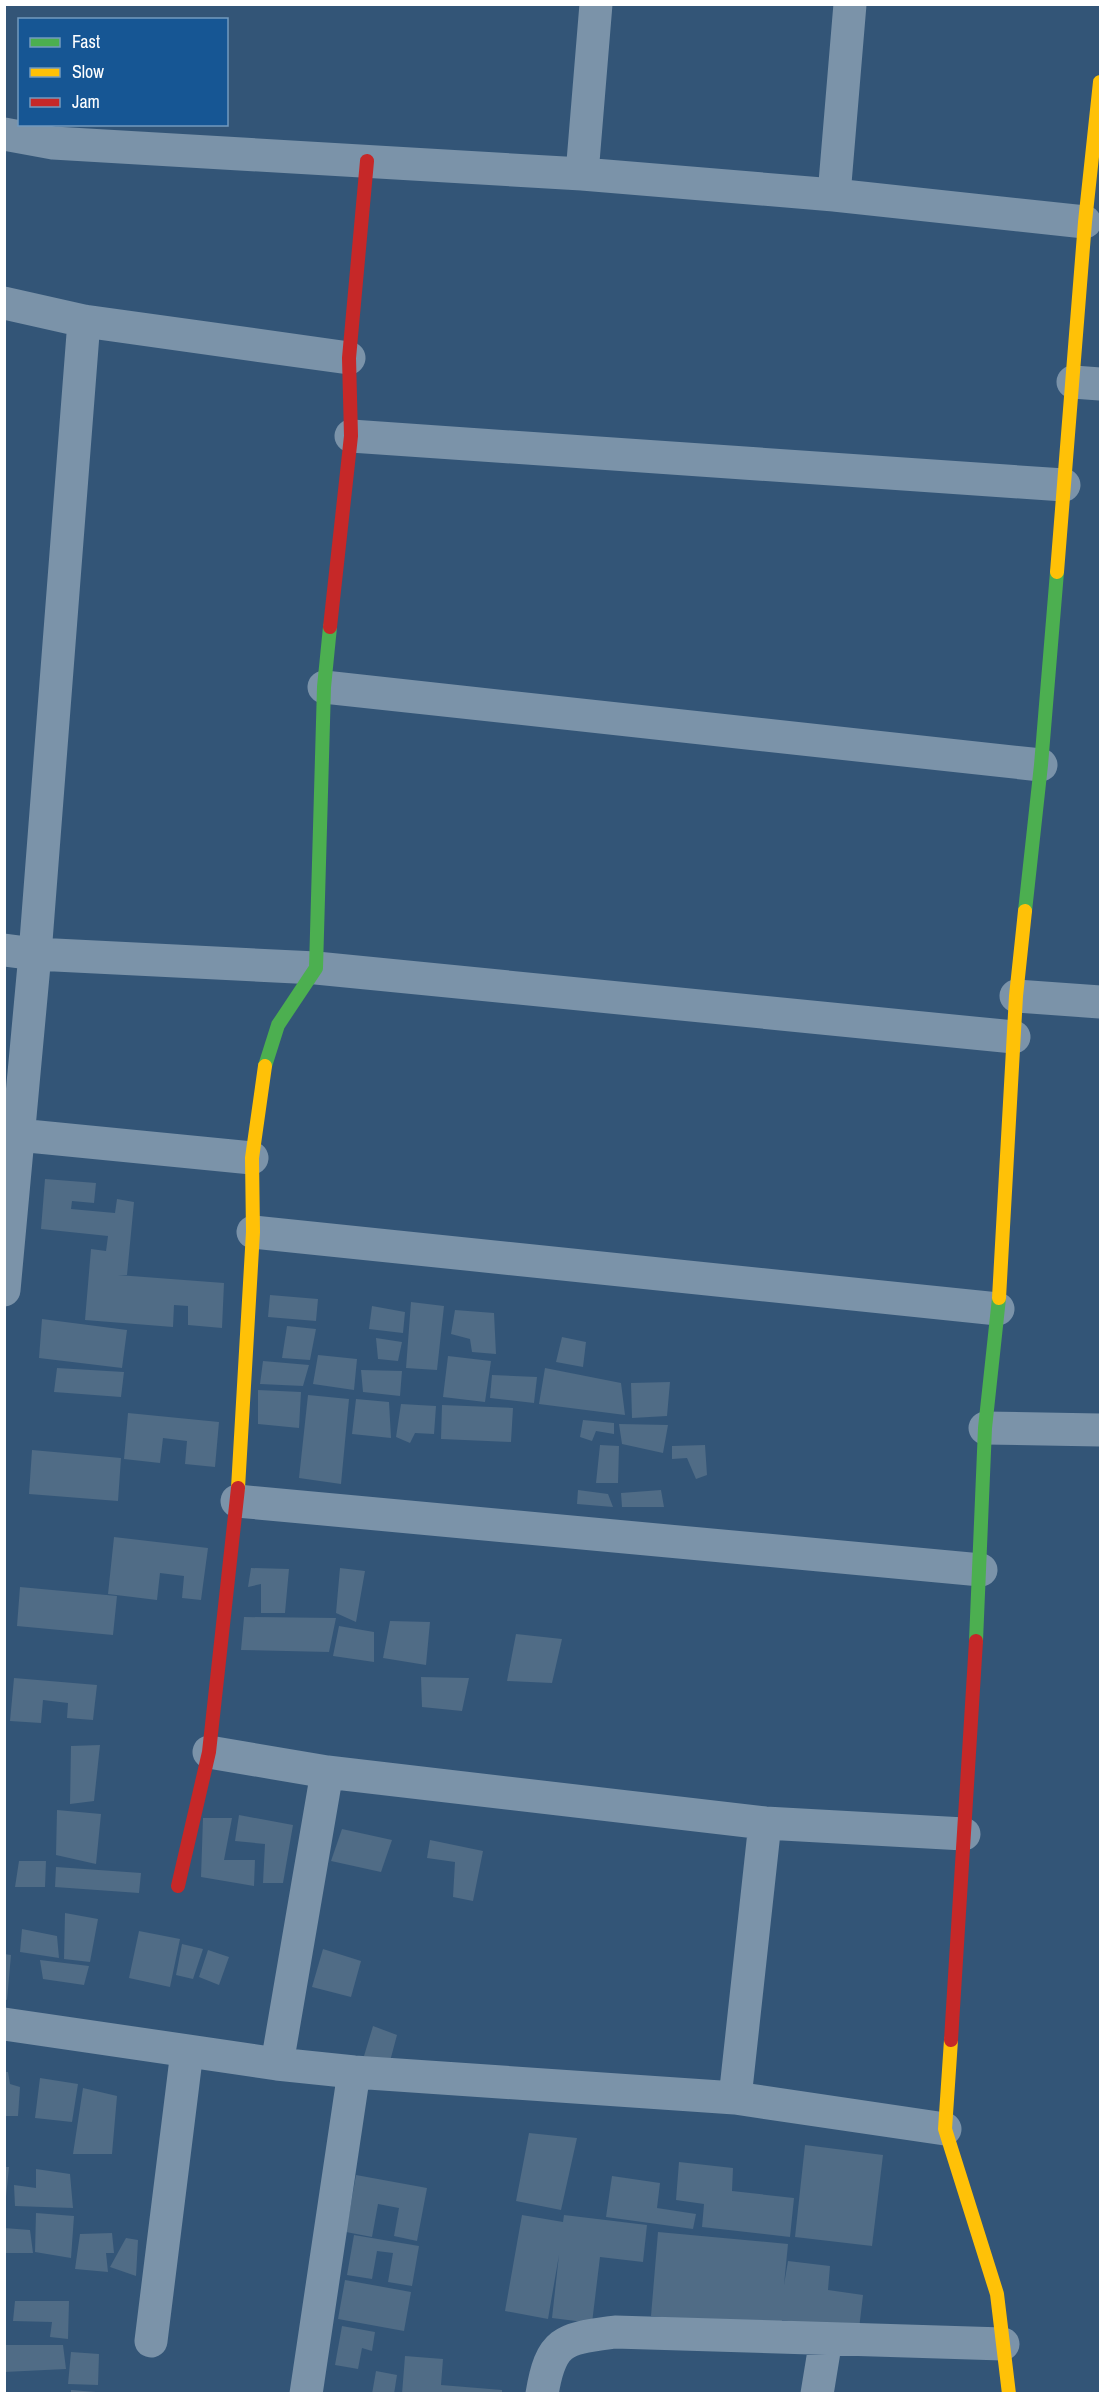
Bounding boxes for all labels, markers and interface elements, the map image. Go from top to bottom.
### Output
legend [18,18,228,126]
text: Fast [72,29,100,54]
text: Slow [72,59,104,84]
text: Jam [72,89,100,114]

